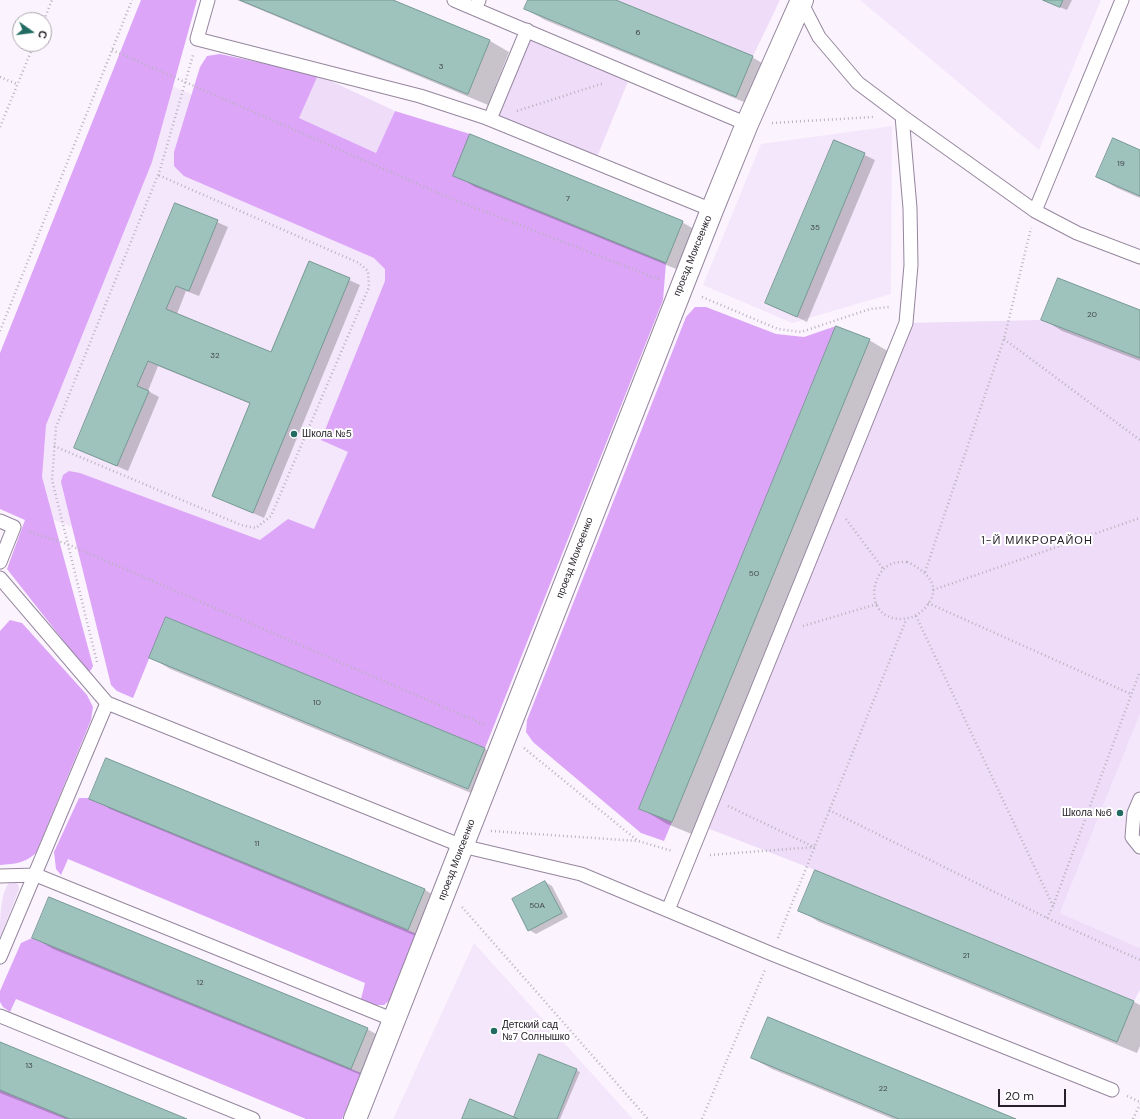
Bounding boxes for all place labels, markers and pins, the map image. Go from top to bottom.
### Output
place label: Школа №5 [302,428,352,440]
marker: Школа №5 [289,429,299,439]
place label: Школа №6 [1062,807,1112,819]
marker: Школа №6 [1115,808,1125,818]
place label: Детский сад №7 Солнышко [502,1019,570,1042]
marker: Детский сад №7 Солнышко [489,1026,499,1036]

